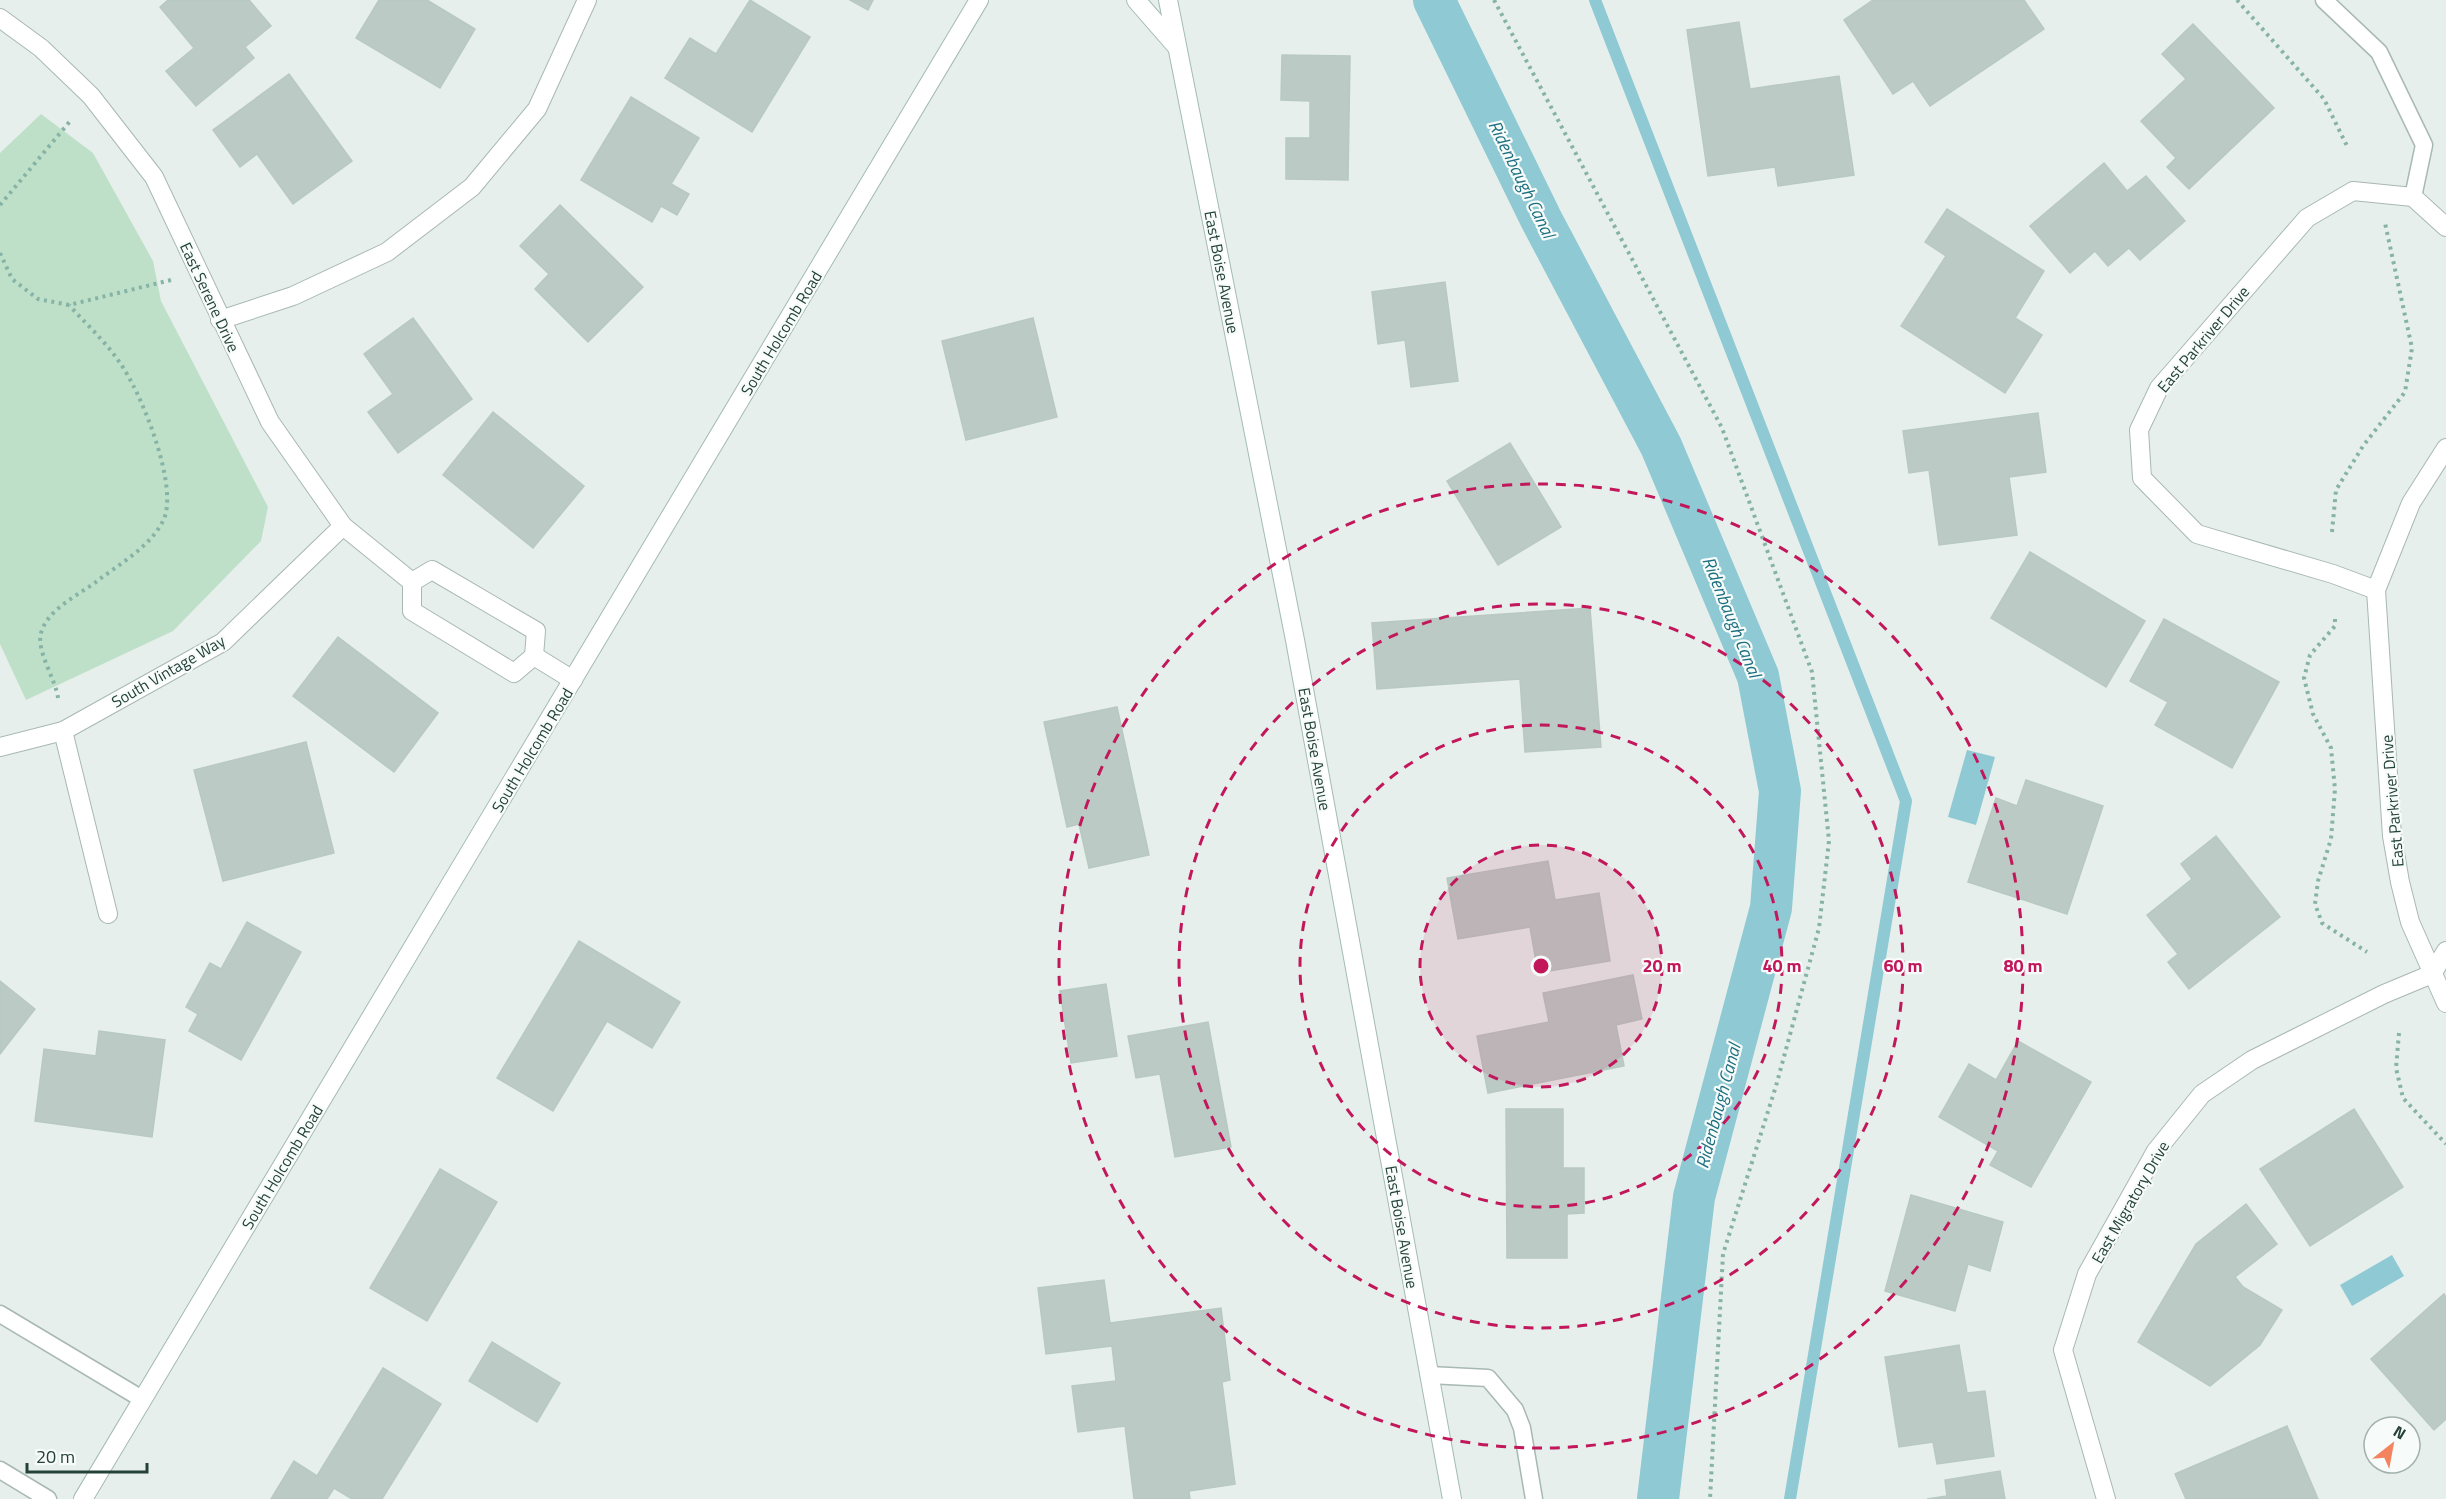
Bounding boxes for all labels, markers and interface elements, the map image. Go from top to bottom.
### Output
water label: Ridenbaugh Canal [1482,115,1563,244]
street label: East Boise Avenue [1198,209,1246,335]
street label: East Serene Drive [174,238,246,356]
street label: South Holcomb Road [734,266,828,400]
street label: East Parkriver Drive [2151,280,2255,398]
water label: Ridenbaugh Canal [1695,553,1769,683]
street label: South Vintage Way [107,629,230,713]
street label: South Holcomb Road [485,683,579,817]
street label: East Boise Avenue [1292,686,1338,812]
street label: East Parkriver Drive [2374,734,2410,868]
text: 20 m [1642,952,1682,979]
text: 40 m [1762,952,1802,979]
text: 60 m [1883,952,1923,979]
text: 80 m [2003,952,2043,979]
centre of rings [1531,956,1551,976]
water label: Ridenbaugh Canal [1688,1039,1748,1171]
street label: South Holcomb Road [235,1100,329,1234]
street label: East Migratory Drive [2085,1136,2175,1268]
street label: East Boise Avenue [1379,1164,1425,1290]
north arrow [2362,1415,2422,1475]
text: N [2389,1419,2411,1445]
scale bar [27,1436,147,1474]
text: 20 m [36,1443,75,1470]

